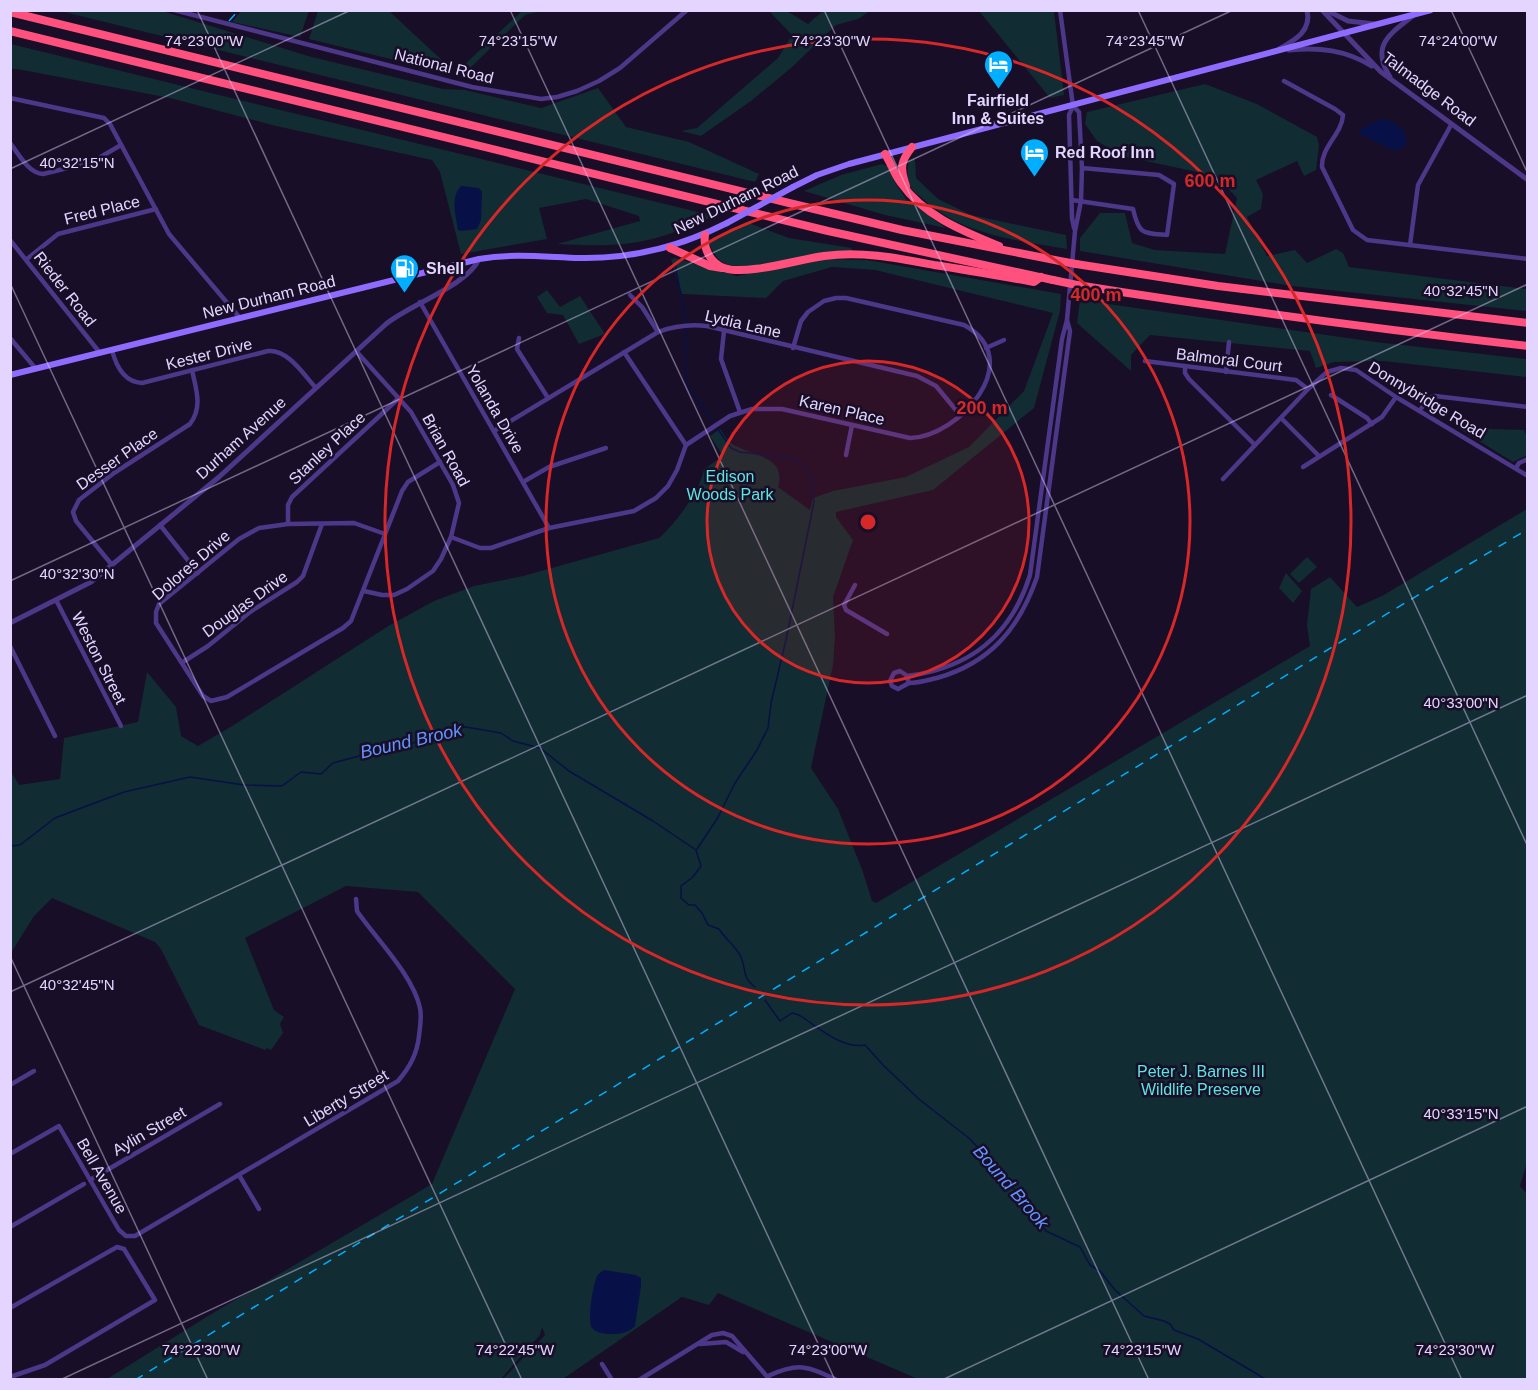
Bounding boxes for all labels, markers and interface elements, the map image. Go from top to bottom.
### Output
text: 74°23'00"W [165,32,244,49]
text: 74°23'15"W [479,32,558,49]
text: 74°23'30"W [792,32,871,49]
text: 74°23'45"W [1106,32,1185,49]
text: 74°24'00"W [1419,32,1498,49]
street label: National Road [393,45,495,87]
hotel icon: Fairfield Inn & Suites [982,48,1014,90]
street label: Talmadge Road [1379,48,1479,130]
place label: Fairfield Inn & Suites [952,92,1044,127]
hotel icon: Red Roof Inn [1018,136,1050,178]
place label: Red Roof Inn [1055,144,1155,161]
text: 40°32'15"N [39,154,115,171]
street label: New Durham Road [671,163,801,237]
text: 600 m [1184,171,1236,191]
street label: Fred Place [62,192,142,228]
street label: Rieder Road [31,248,99,330]
fuel station icon: Shell [389,252,421,294]
place label: Shell [426,260,464,277]
street label: New Durham Road [201,272,337,322]
text: 40°32'45"N [1423,282,1499,299]
text: 400 m [1070,285,1122,305]
street label: Lydia Lane [703,307,783,341]
street label: Kester Drive [164,335,254,373]
street label: Balmoral Court [1175,345,1284,375]
street label: Donnybridge Road [1365,358,1489,442]
street label: Yolanda Drive [463,362,527,456]
street label: Karen Place [798,392,886,428]
street label: Durham Avenue [193,393,289,483]
text: 200 m [956,398,1008,418]
street label: Stanley Place [285,408,369,488]
street label: Brian Road [419,411,473,489]
street label: Desser Place [73,425,161,493]
park label: Edison Woods Park [687,468,774,503]
centre of rings [858,512,878,532]
street label: Dolores Drive [149,527,233,603]
text: 40°32'30"N [39,565,115,582]
street label: Douglas Drive [199,568,291,640]
street label: Weston Street [68,609,130,707]
text: 40°33'00"N [1423,694,1499,711]
water label: Bound Brook [358,719,465,762]
text: 40°32'45"N [39,976,115,993]
park label: Peter J. Barnes III Wildlife Preserve [1137,1063,1265,1098]
street label: Liberty Street [301,1066,392,1130]
street label: Aylin Street [109,1103,189,1159]
text: 40°33'15"N [1423,1105,1499,1122]
street label: Bell Avenue [74,1135,130,1217]
water label: Bound Brook [969,1141,1053,1234]
text: 74°22'30"W [162,1341,241,1358]
text: 74°22'45"W [476,1341,555,1358]
text: 74°23'00"W [789,1341,868,1358]
text: 74°23'15"W [1103,1341,1182,1358]
text: 74°23'30"W [1416,1341,1495,1358]

